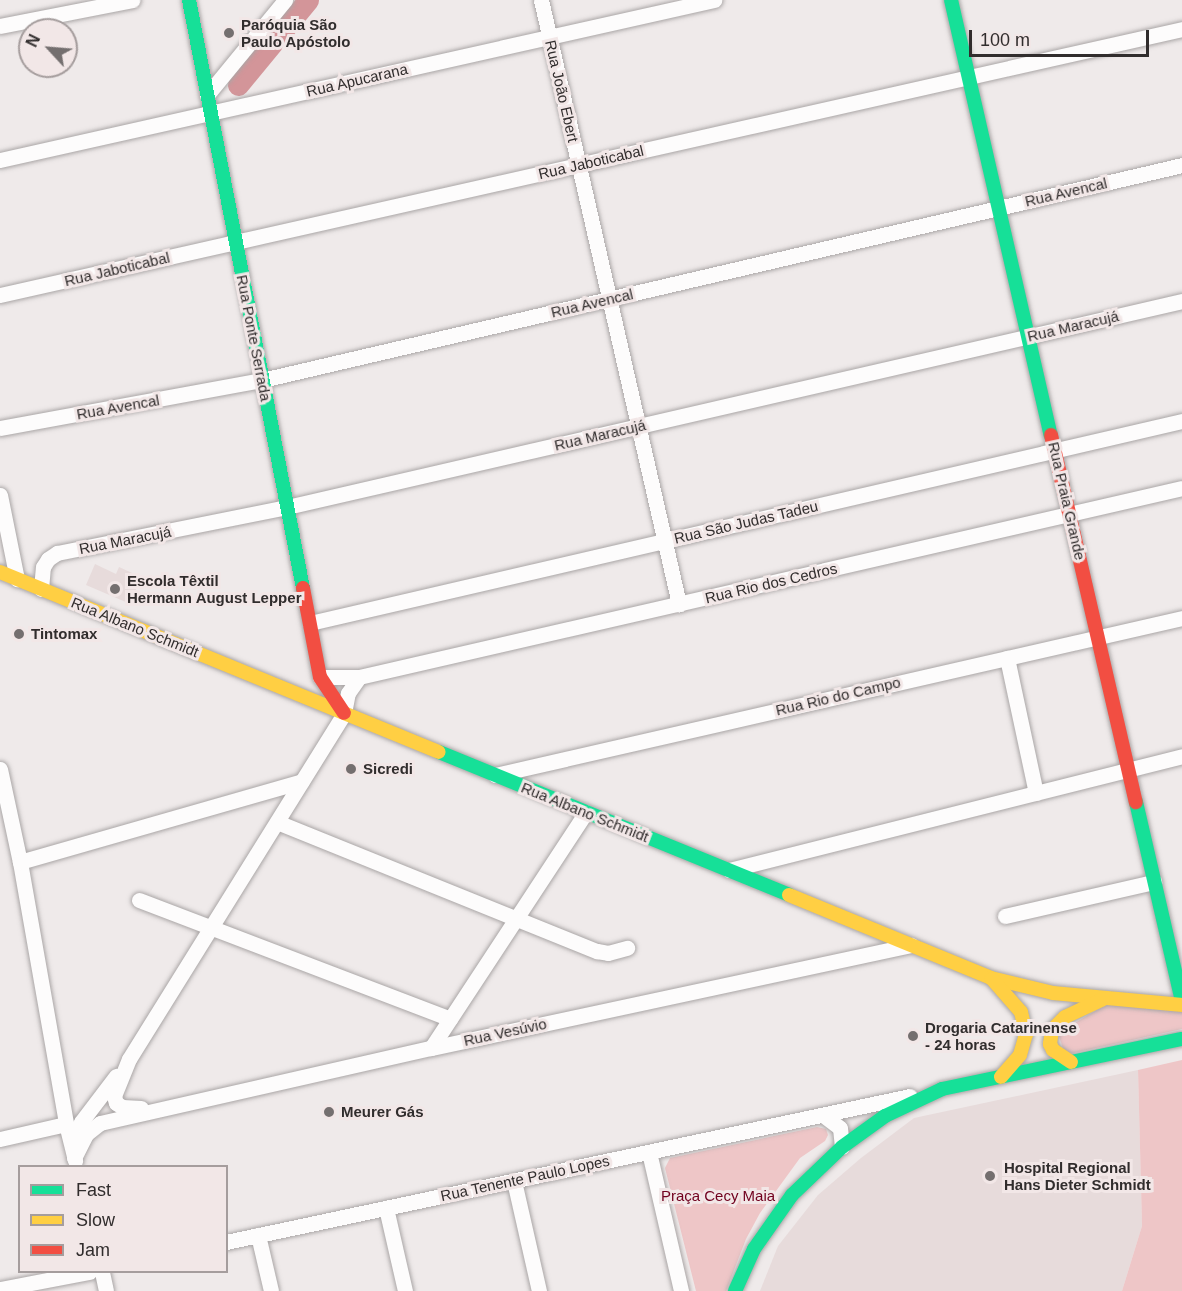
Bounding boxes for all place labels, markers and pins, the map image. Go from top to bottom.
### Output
place label: Paróquia São Paulo Apóstolo [241,15,351,50]
marker: Paróquia São Paulo Apóstolo [222,26,236,40]
place label: Escola Têxtil Hermann August Lepper [127,571,302,606]
marker: Escola Têxtil Hermann August Lepper [108,582,122,596]
place label: Tintomax [31,625,97,643]
marker: Tintomax [12,627,26,641]
place label: Sicredi [363,760,413,778]
marker: Sicredi [344,762,358,776]
place label: Drogaria Catarinense - 24 horas [925,1018,1077,1053]
marker: Drogaria Catarinense - 24 horas [906,1029,920,1043]
place label: Meurer Gás [341,1103,424,1121]
marker: Meurer Gás [322,1105,336,1119]
place label: Hospital Regional Hans Dieter Schmidt [1004,1158,1151,1193]
marker: Hospital Regional Hans Dieter Schmidt [981,1167,999,1185]

